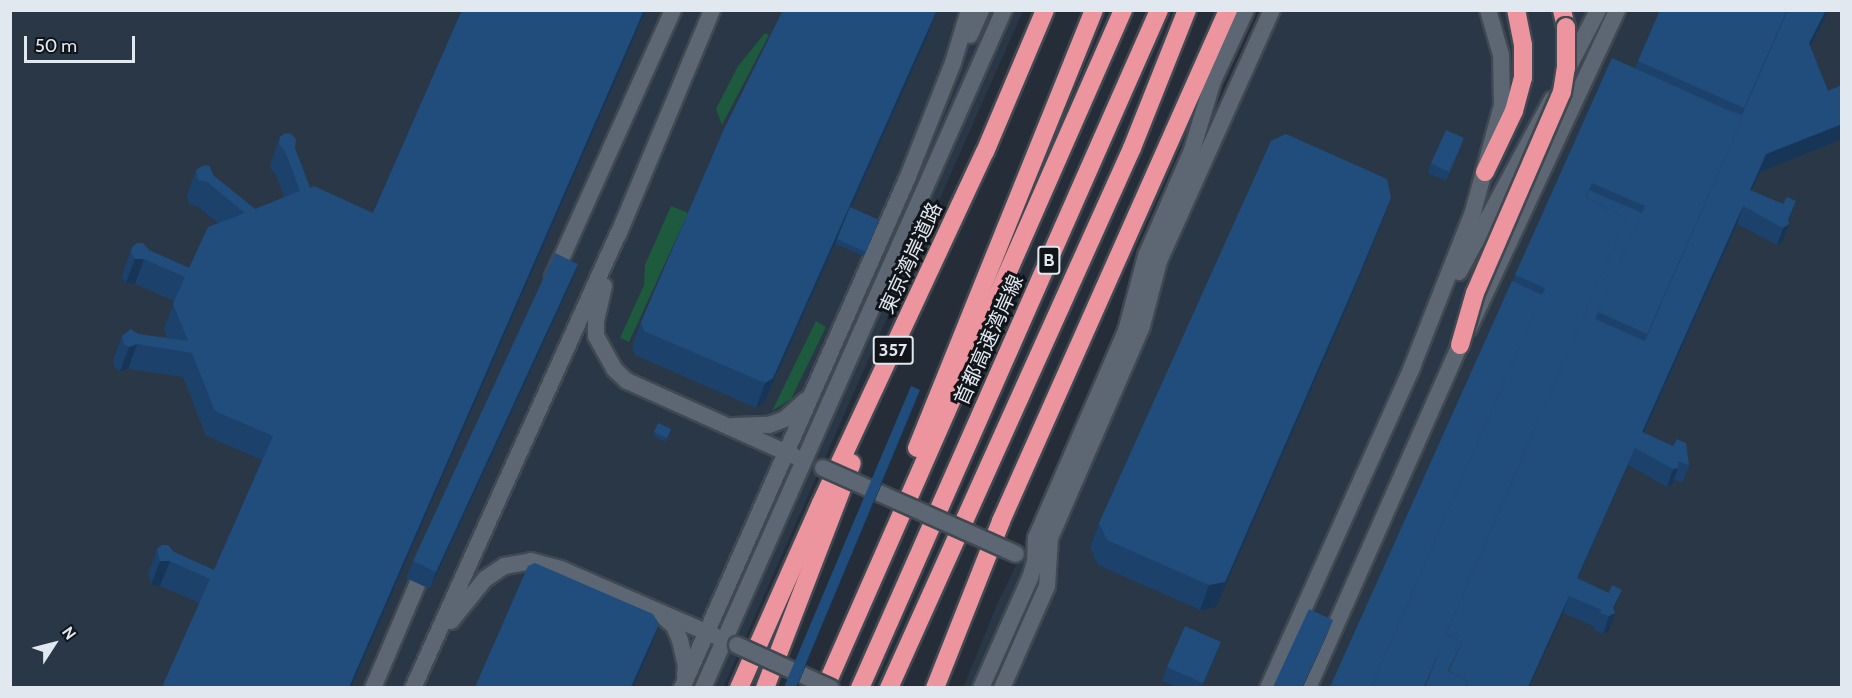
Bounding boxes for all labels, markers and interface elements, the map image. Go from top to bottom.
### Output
scale bar [27,24,138,62]
text: 50 m [35,35,77,57]
street label: 東京湾岸道路 [875,199,947,317]
road number: B [1037,245,1061,275]
street label: 首都高速湾岸線 [950,271,1028,409]
road number: 357 [872,335,914,365]
north arrow [24,614,84,674]
text: N [58,623,80,643]

